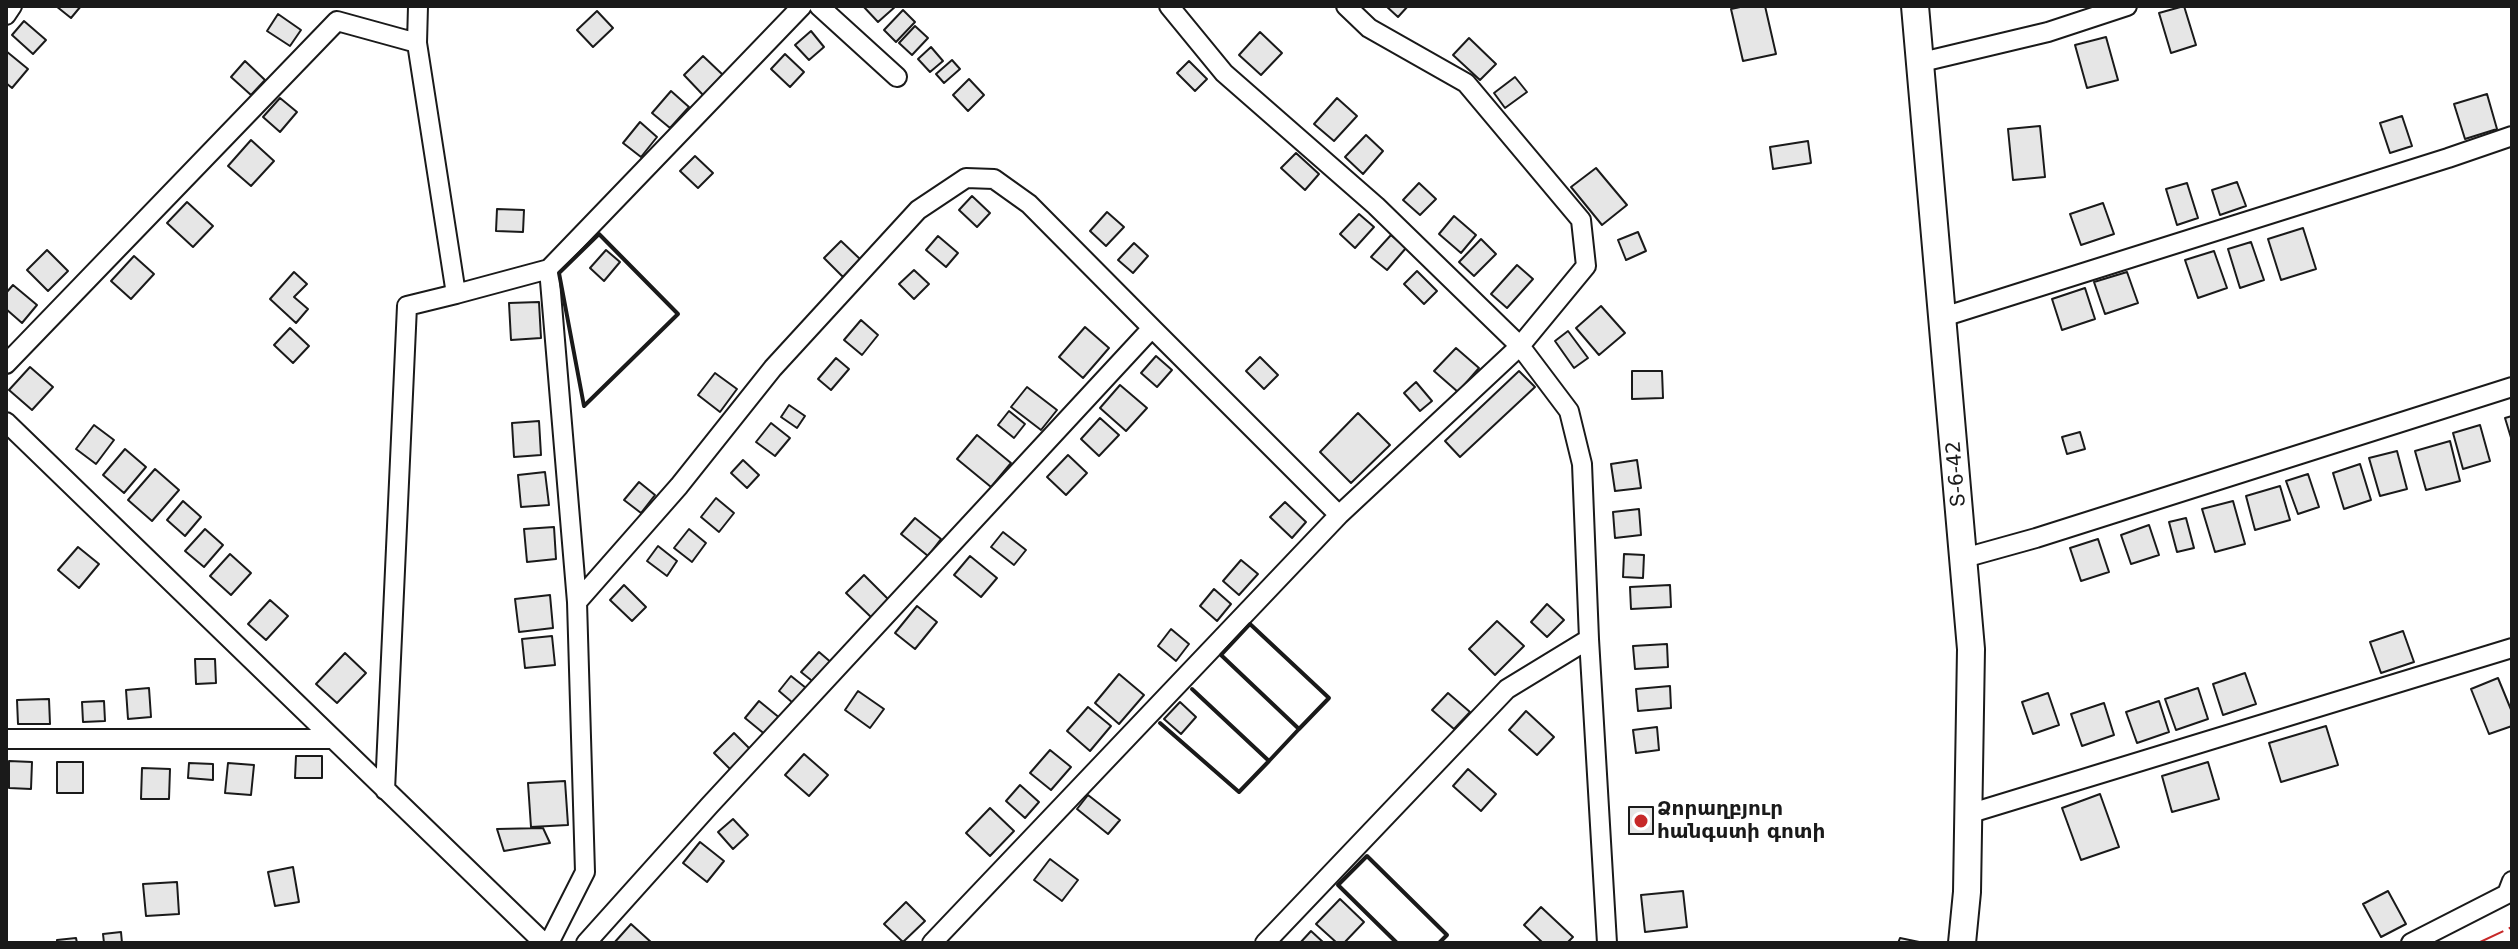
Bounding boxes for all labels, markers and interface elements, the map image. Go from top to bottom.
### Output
street label: Տ-6-42 [1942,440,1972,508]
place label: Ձորաղբյուր հանգստի գոտի [1657,798,1825,845]
marker: Ձորաղբյուր հանգստի գոտի [1632,812,1650,830]

